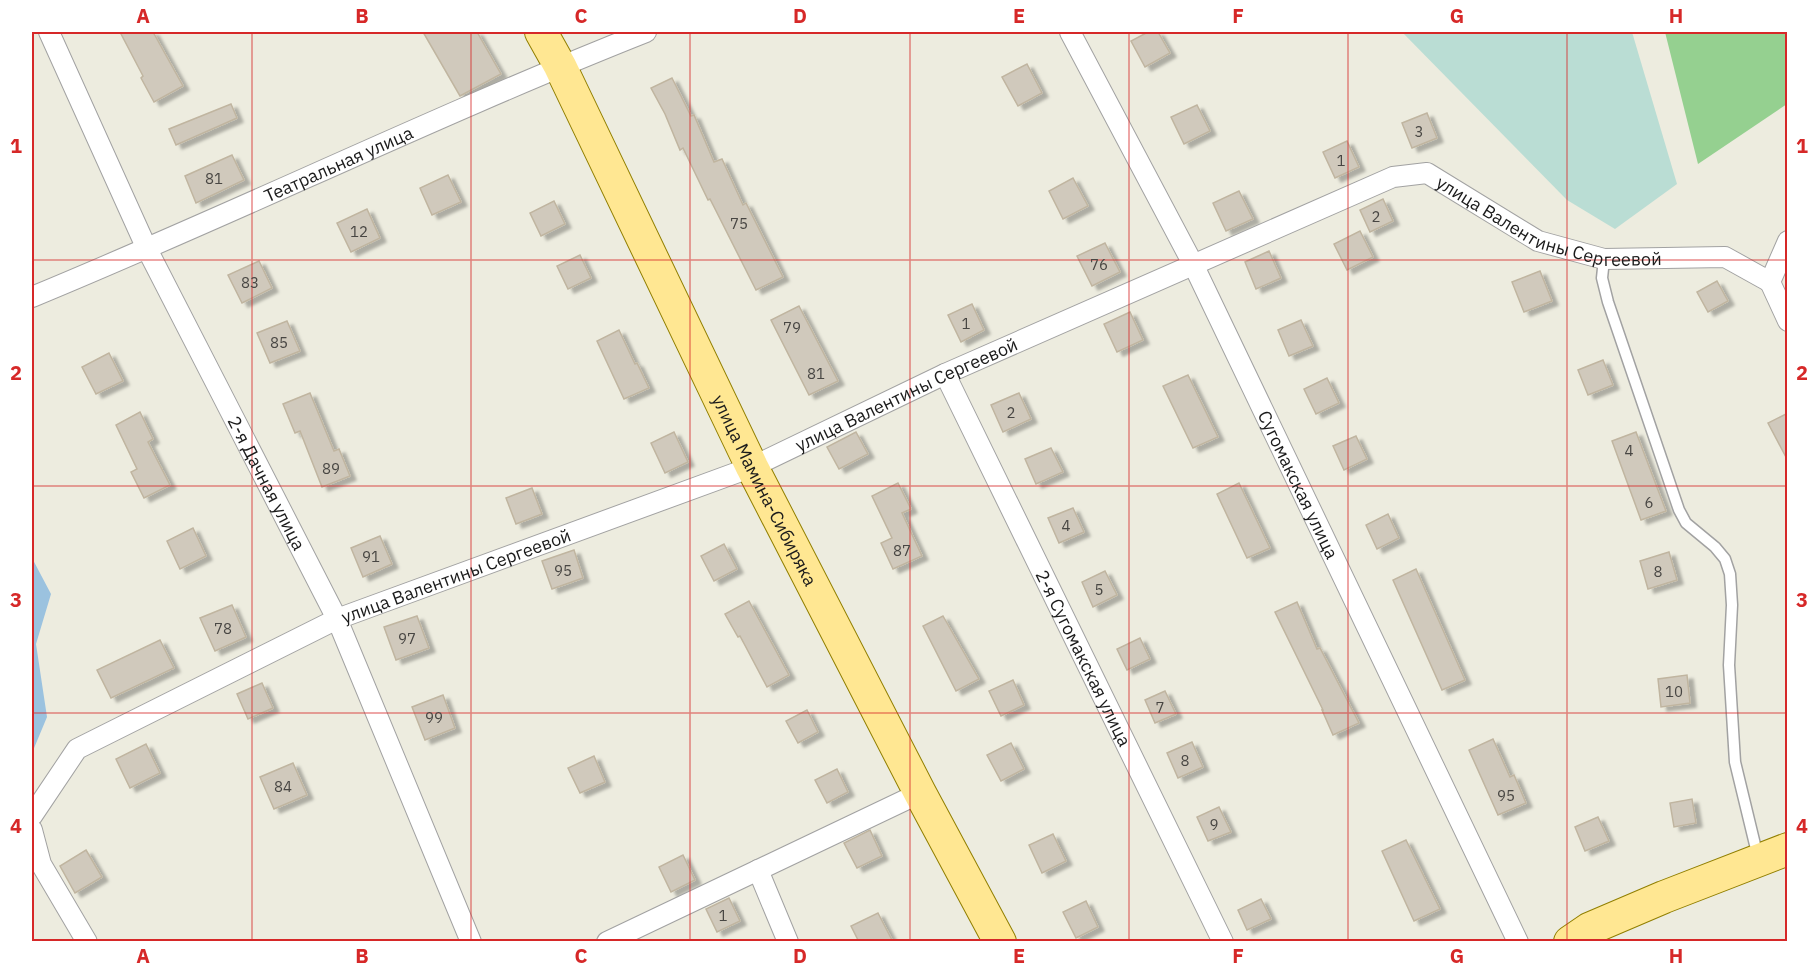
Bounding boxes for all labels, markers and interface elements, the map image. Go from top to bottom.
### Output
text: A [136,2,150,29]
text: B [355,2,369,29]
text: C [574,2,588,29]
text: D [793,2,807,29]
text: E [1013,2,1025,29]
text: F [1232,2,1244,29]
text: G [1450,2,1464,29]
text: H [1669,2,1683,29]
street label: Театральная улица [260,120,417,207]
house number: 3 [1414,122,1424,141]
text: 1 [10,132,22,159]
text: 1 [1796,132,1808,159]
house number: 1 [1336,151,1346,170]
house number: 81 [205,169,223,188]
street label: улица Валентины Сергеевой [1432,170,1662,271]
house number: 2 [1371,207,1381,226]
house number: 75 [730,214,748,233]
house number: 12 [350,222,368,241]
house number: 76 [1090,255,1108,274]
house number: 83 [241,273,259,292]
house number: 1 [961,314,971,333]
house number: 79 [783,318,801,337]
street label: улица Валентины Сергеевой [791,332,1021,456]
house number: 85 [270,333,288,352]
text: 2 [10,359,22,386]
text: 2 [1796,359,1808,386]
house number: 81 [807,364,825,383]
street label: улица Мамина-Сибиряка [707,391,823,590]
house number: 2 [1006,403,1016,422]
street label: Сугомакская улица [1253,406,1344,563]
street label: 2-я Дачная улица [223,412,311,554]
house number: 4 [1624,441,1634,460]
house number: 89 [322,459,340,478]
house number: 6 [1644,493,1654,512]
house number: 4 [1061,516,1071,535]
street label: улица Валентины Сергеевой [338,523,574,628]
house number: 87 [893,541,911,560]
house number: 91 [362,547,380,566]
house number: 95 [554,561,572,580]
house number: 8 [1653,562,1663,581]
street label: 2-я Сугомакская улица [1031,566,1137,750]
house number: 5 [1094,580,1104,599]
text: 3 [10,586,22,613]
text: 3 [1796,586,1808,613]
house number: 78 [214,619,232,638]
house number: 97 [398,629,416,648]
house number: 10 [1665,682,1683,701]
house number: 7 [1155,698,1165,717]
house number: 99 [425,708,443,727]
house number: 8 [1180,751,1190,770]
house number: 84 [274,777,292,796]
house number: 95 [1497,786,1515,805]
text: 4 [10,812,22,839]
text: 4 [1796,812,1808,839]
house number: 9 [1209,815,1219,834]
house number: 1 [718,906,728,925]
text: A [136,942,150,969]
text: B [355,942,369,969]
text: C [574,942,588,969]
text: D [793,942,807,969]
text: E [1013,942,1025,969]
text: F [1232,942,1244,969]
text: G [1450,942,1464,969]
text: H [1669,942,1683,969]

